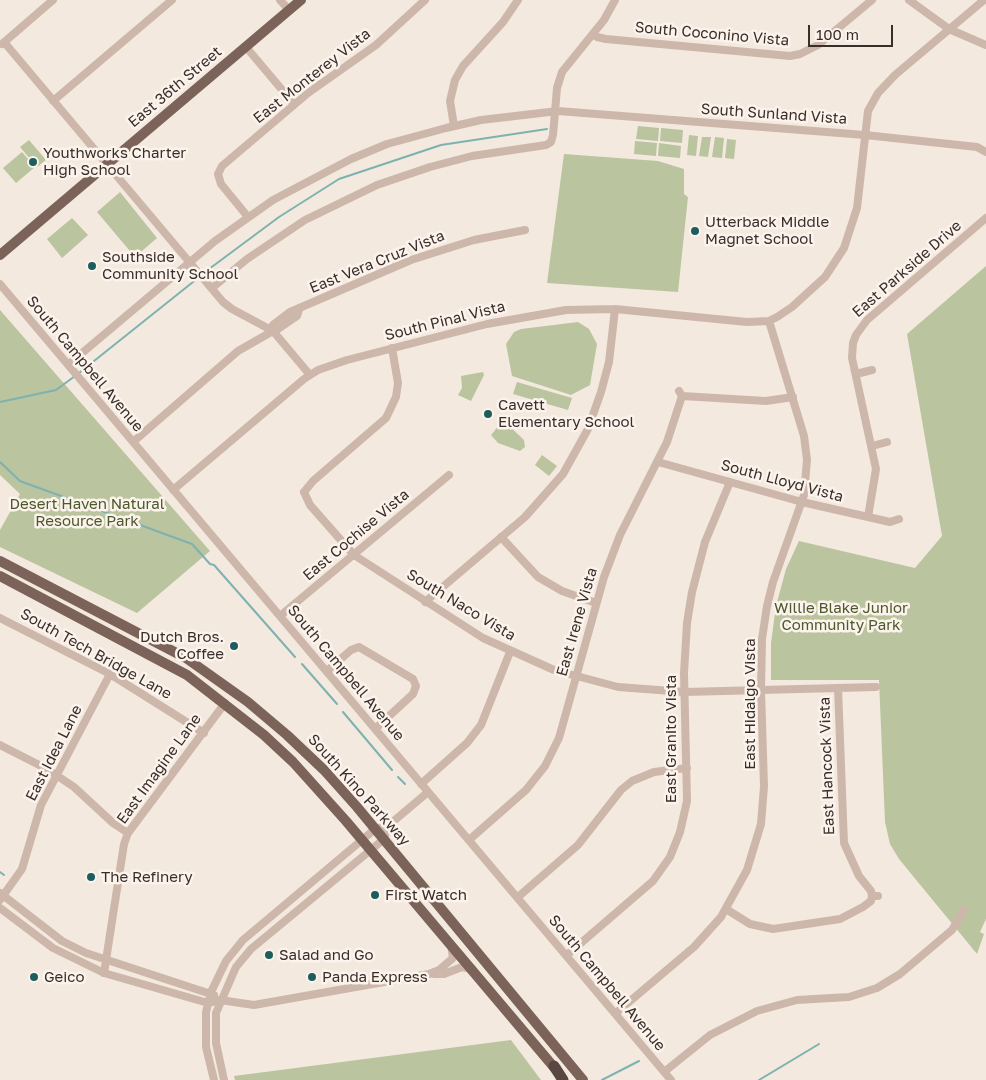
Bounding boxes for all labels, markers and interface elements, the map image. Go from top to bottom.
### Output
scale bar [811,15,896,47]
street label: South Coconino Vista [634,18,790,50]
street label: East Monterey Vista [250,25,374,127]
text: 100 m [816,25,859,43]
street label: East 36th Street [125,43,225,131]
street label: South Sunland Vista [700,100,848,128]
place label: Youthworks Charter High School [43,144,186,179]
marker: Youthworks Charter High School [27,156,39,168]
place label: Utterback Middle Magnet School [705,213,829,248]
street label: East Parkside Drive [849,217,965,321]
marker: Utterback Middle Magnet School [689,225,701,237]
street label: East Vera Cruz Vista [307,227,447,297]
place label: Southside Community School [102,248,238,283]
marker: Southside Community School [86,260,98,272]
street label: South Campbell Avenue [23,292,147,436]
street label: South Pinal Vista [383,297,507,345]
place label: Cavett Elementary School [498,396,634,431]
marker: Cavett Elementary School [482,408,494,420]
street label: South Lloyd Vista [719,456,845,506]
street label: East Cochise Vista [299,485,413,585]
park label: Desert Haven Natural Resource Park [10,495,164,530]
street label: South Naco Vista [403,565,519,645]
street label: East Irene Vista [553,565,601,679]
park label: Willie Blake Junior Community Park [774,599,908,634]
street label: South Campbell Avenue [284,601,408,745]
street label: South Tech Bridge Lane [17,605,175,703]
place label: Dutch Bros. Coffee [140,628,224,663]
street label: East Hidalgo Vista [741,638,759,770]
marker: Dutch Bros. Coffee [228,640,240,652]
street label: East Granito Vista [662,675,680,803]
street label: East Hancock Vista [816,697,838,835]
street label: East Idea Lane [22,702,86,804]
street label: East Imagine Lane [113,710,205,828]
street label: South Kino Parkway [304,730,414,850]
place label: The Refinery [101,868,193,886]
marker: The Refinery [85,871,97,883]
place label: First Watch [385,886,467,904]
marker: First Watch [369,889,381,901]
street label: South Campbell Avenue [545,911,669,1055]
place label: Salad and Go [279,946,374,964]
marker: Salad and Go [263,949,275,961]
place label: Geico [44,968,84,986]
place label: Panda Express [322,968,428,986]
marker: Geico [28,971,40,983]
marker: Panda Express [306,971,318,983]

